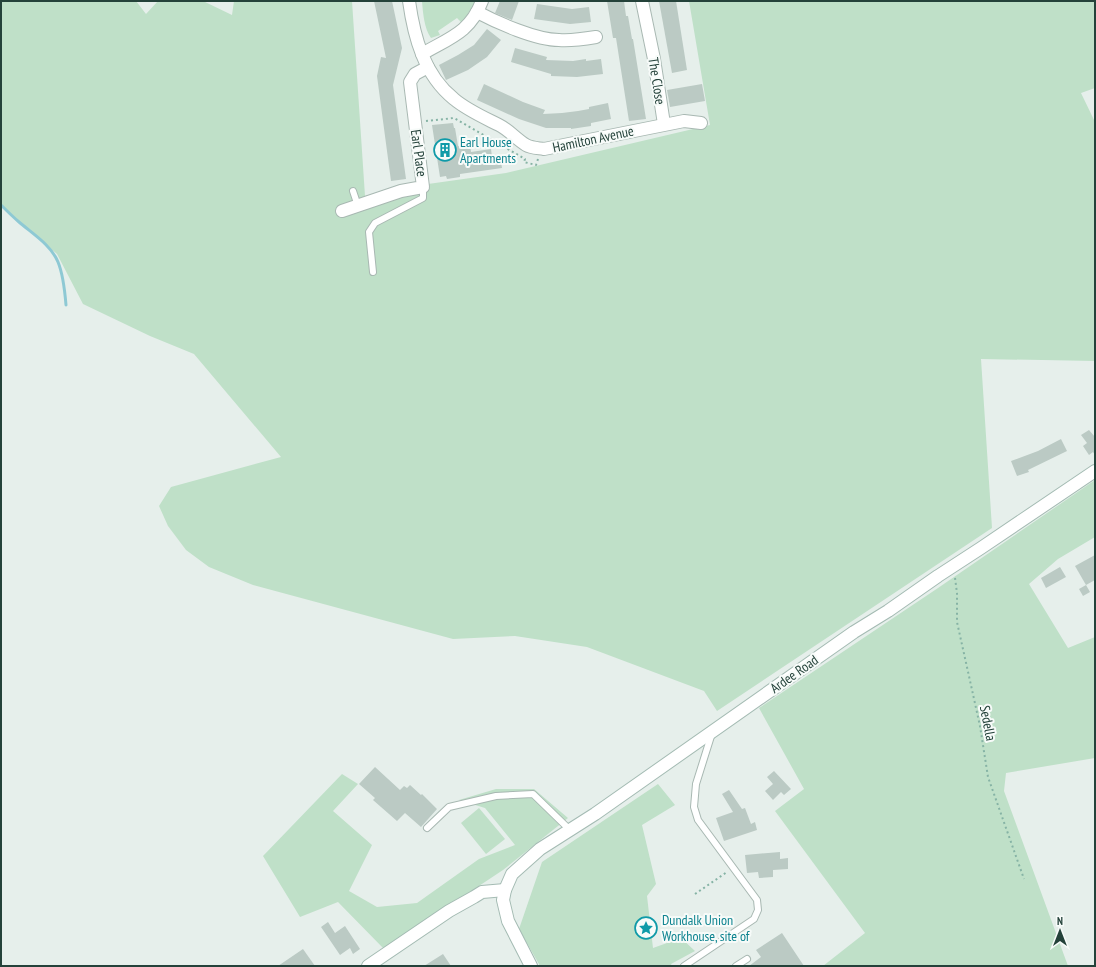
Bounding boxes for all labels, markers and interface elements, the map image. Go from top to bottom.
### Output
street label: The Close [644,56,670,106]
street label: Hamilton Avenue [551,122,635,156]
street label: Earl Place [407,128,431,178]
place label: Earl House Apartments [460,133,516,167]
building icon: Earl House Apartments [432,137,458,163]
street label: Ardee Road [766,651,822,697]
street label: Sedella [976,704,1000,742]
place label: Dundalk Union Workhouse, site of [662,911,750,945]
north arrow [1040,911,1080,951]
text: N [1057,914,1063,928]
place icon: Dundalk Union Workhouse, site of [633,915,659,941]

